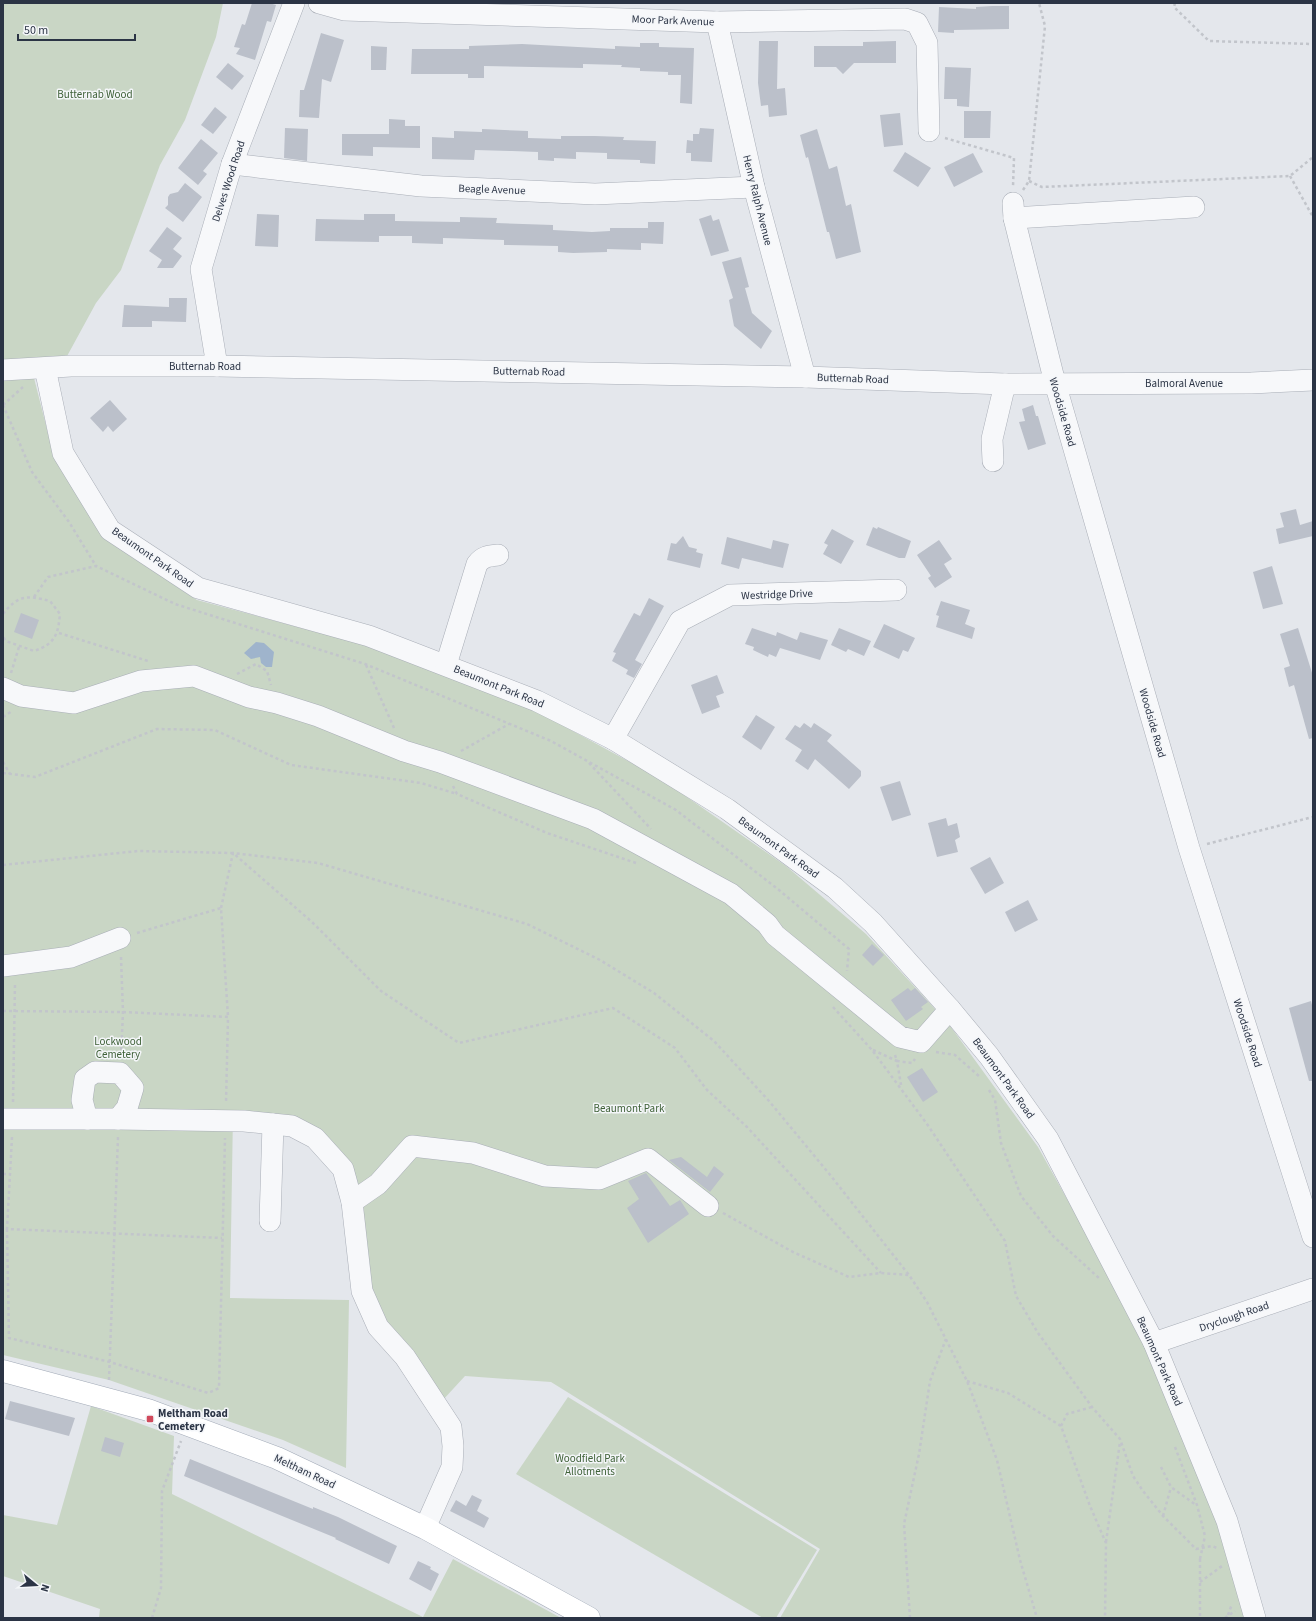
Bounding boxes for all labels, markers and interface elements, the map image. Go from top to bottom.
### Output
street label: Moor Park Avenue [631,12,715,29]
scale bar [18,16,135,42]
text: 50 m [24,22,48,39]
park label: Butternab Wood [57,87,133,102]
street label: Delves Wood Road [208,138,249,224]
street label: Henry Ralph Avenue [739,153,776,247]
street label: Beagle Avenue [458,181,526,198]
street label: Butternab Road [169,359,241,374]
street label: Butternab Road [493,363,565,380]
street label: Butternab Road [817,370,889,387]
street label: Woodside Road [1045,376,1080,449]
street label: Balmoral Avenue [1145,376,1223,391]
street label: Beaumont Park Road [109,524,197,591]
street label: Westridge Drive [741,586,814,603]
street label: Beaumont Park Road [451,661,546,712]
street label: Woodside Road [1135,687,1170,760]
street label: Beaumont Park Road [735,813,822,882]
street label: Woodside Road [1229,997,1266,1069]
park label: Lockwood Cemetery [94,1034,142,1062]
street label: Beaumont Park Road [969,1035,1038,1122]
park label: Beaumont Park [594,1101,665,1116]
street label: Dryclough Road [1197,1297,1271,1335]
street label: Beaumont Park Road [1133,1314,1186,1408]
place label: Meltham Road Cemetery [158,1406,228,1434]
marker: Meltham Road Cemetery [145,1414,155,1424]
street label: Meltham Road [272,1451,338,1492]
park label: Woodfield Park Allotments [555,1451,625,1479]
north arrow [16,1565,56,1605]
text: N [37,1582,53,1594]

